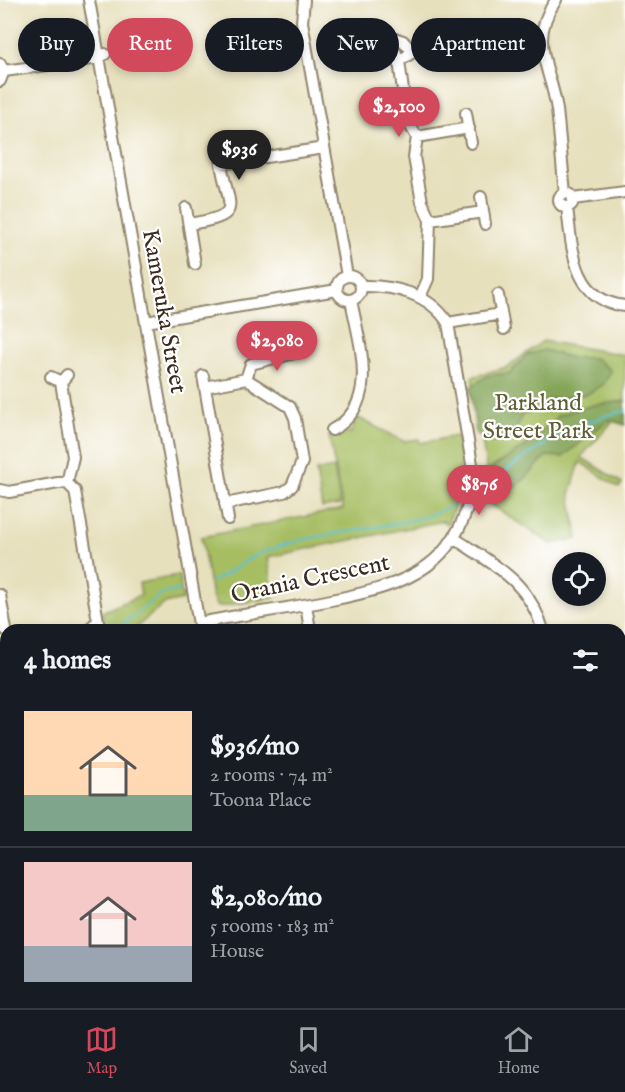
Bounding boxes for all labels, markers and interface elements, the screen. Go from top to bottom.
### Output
chip: Buy [18,18,95,72]
chip: Rent [107,18,193,72]
chip: Filters [205,18,304,72]
chip: New [316,18,399,72]
chip: Apartment [411,18,546,72]
pin: $2,100 [350,87,448,138]
text: $2,100 [373,94,425,119]
pin: $936 [203,130,275,181]
text: $936 [221,137,257,162]
street label: Kameruka Street [134,227,193,396]
pin: $2,080 [228,321,326,372]
text: $2,080 [250,328,304,353]
park label: Parkland Street Park [483,388,593,447]
pin: $876 [443,465,515,516]
text: $876 [461,472,497,497]
street label: Orania Crescent [228,548,393,611]
map controls [552,552,606,606]
button: locate [552,552,606,606]
text: 4 homes [24,644,111,677]
icon: filters [569,644,602,677]
text: $936/mo [210,730,299,763]
icon: home [72,735,144,807]
text: 2 rooms · 74 m² [210,763,333,788]
text: Toona Place [210,788,311,813]
text: $2,080/mo [210,881,322,914]
icon: home [72,886,144,958]
text: 5 rooms · 183 m² [210,914,334,939]
text: House [210,939,264,964]
tab: Map [85,1023,118,1079]
tab: Saved [289,1023,327,1079]
tab: Home [498,1023,540,1079]

